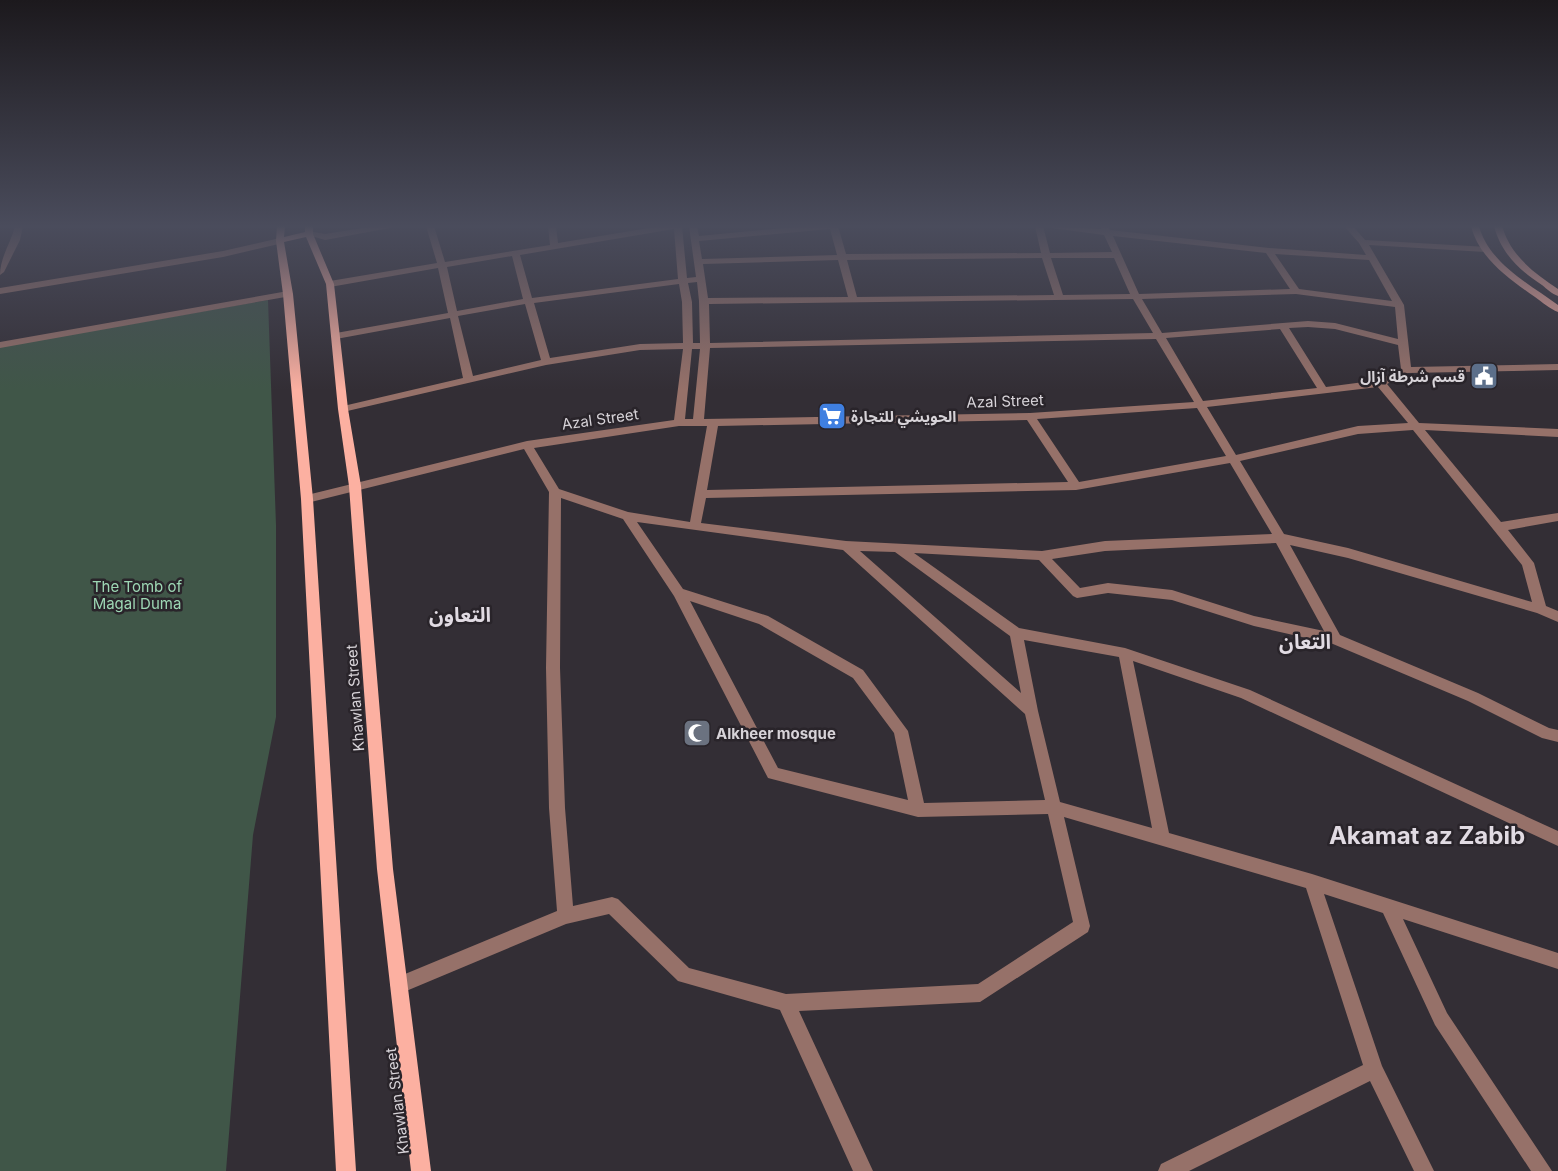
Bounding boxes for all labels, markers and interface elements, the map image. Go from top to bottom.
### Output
public building icon: قسم شرطة آزال [1469,361,1499,391]
place label: قسم شرطة آزال [1360,367,1465,388]
street label: Azal Street [966,390,1044,412]
supermarket icon: الحويشي للتجارة [817,401,847,431]
street label: Azal Street [560,404,640,434]
place label: الحويشي للتجارة [851,407,956,428]
park label: The Tomb of Magal Duma [92,577,182,613]
district label: التعاون [429,603,491,627]
district label: التعان [1279,630,1331,654]
street label: Khawlan Street [342,644,368,752]
mosque icon: Alkheer mosque [682,718,712,748]
place label: Alkheer mosque [716,724,836,743]
district label: Akamat az Zabib [1329,821,1525,850]
street label: Khawlan Street [381,1047,413,1155]

